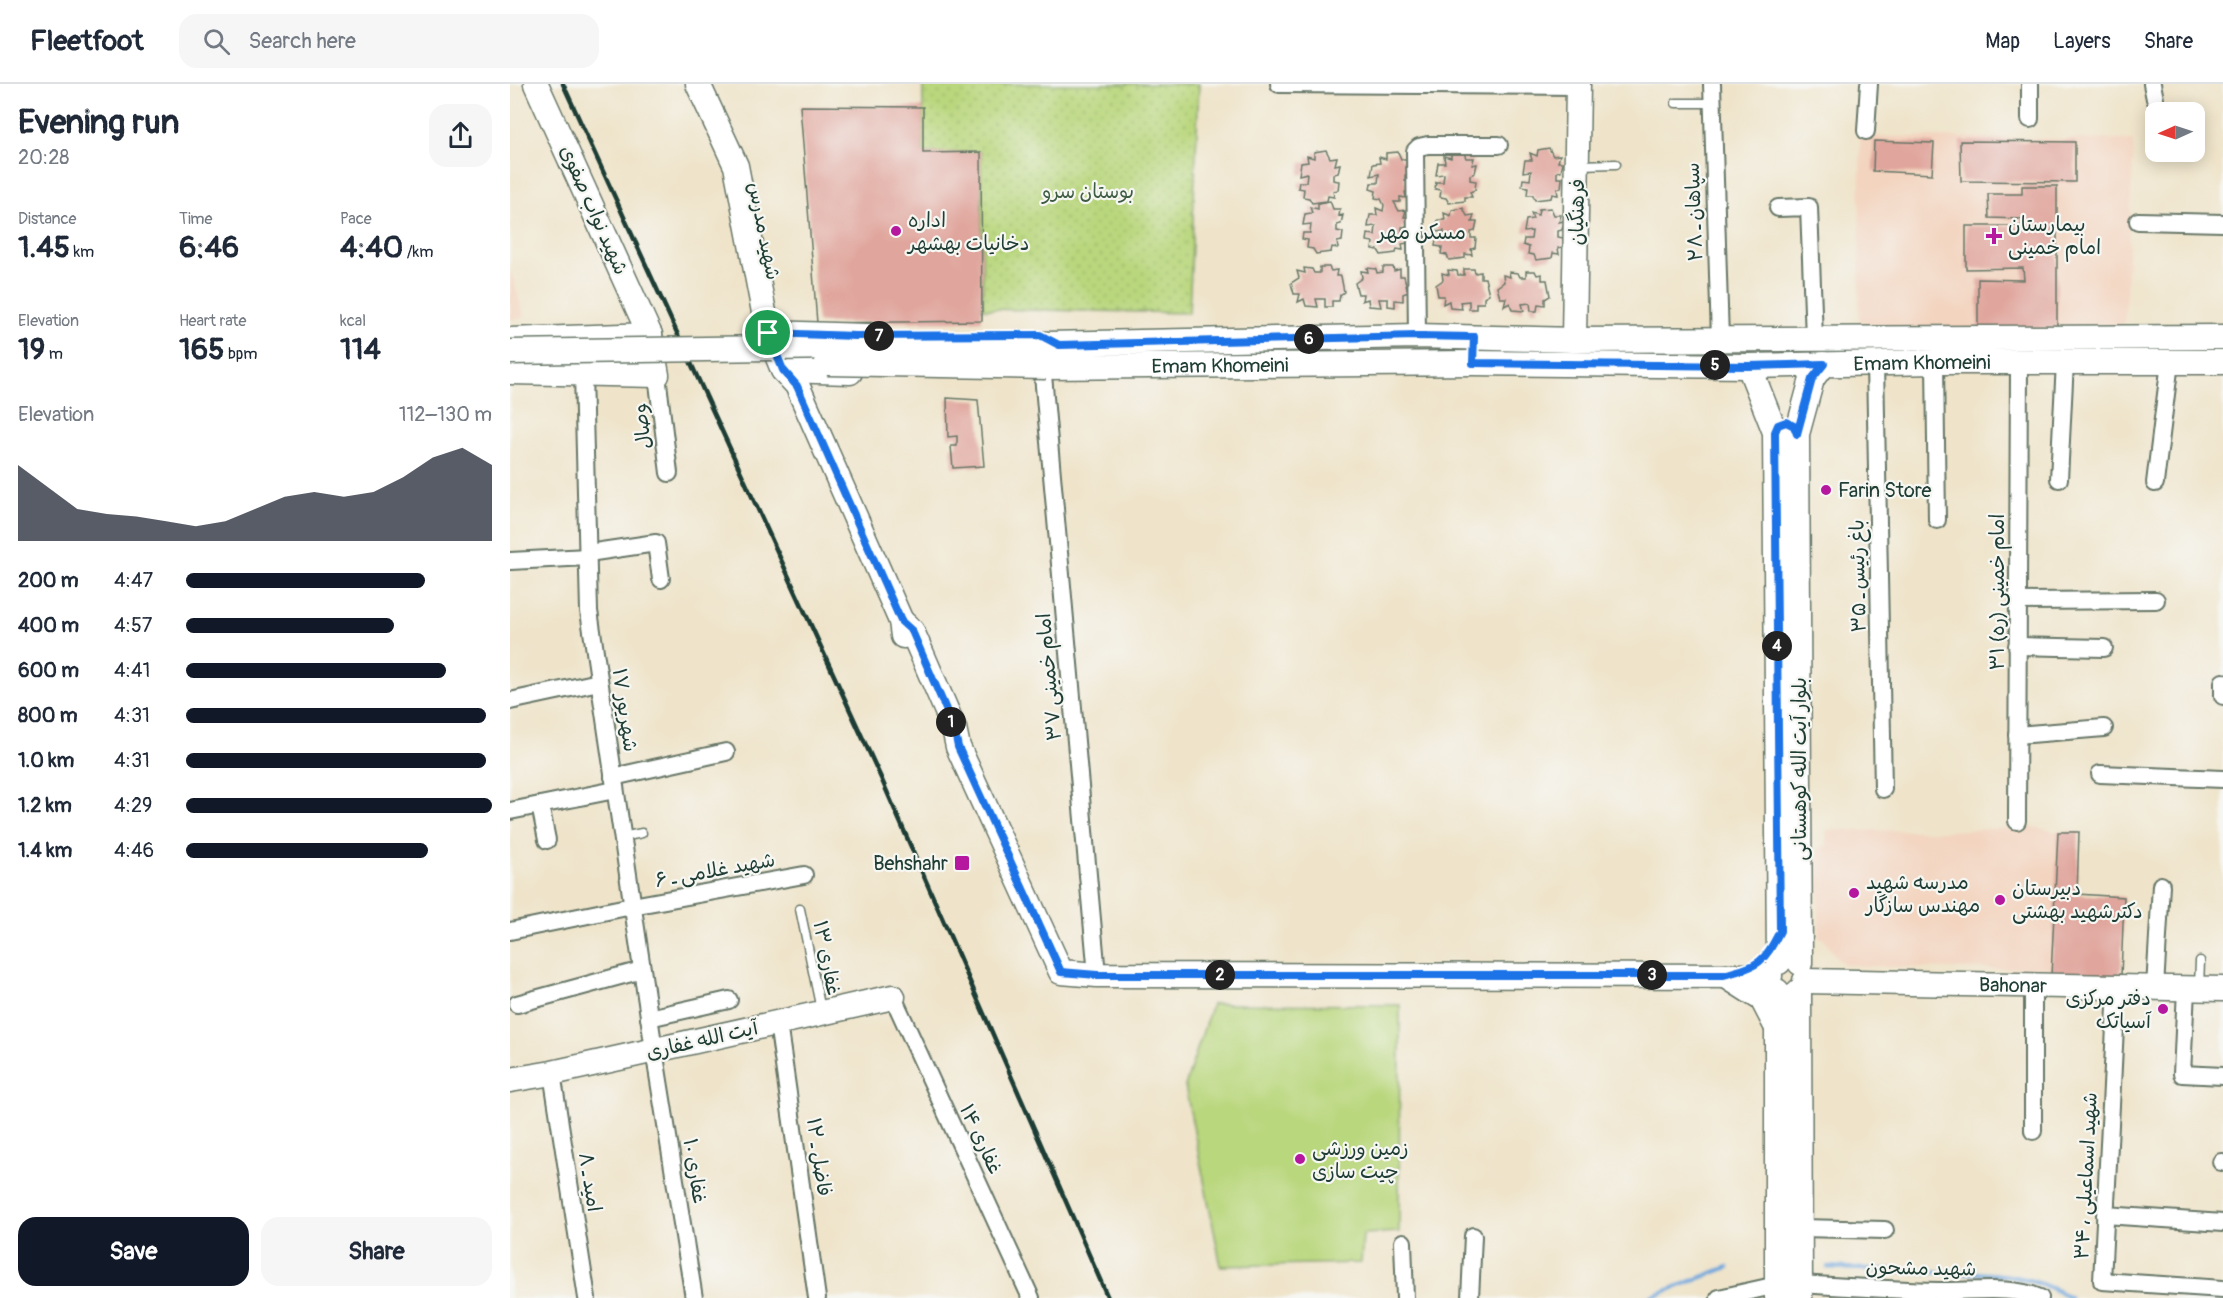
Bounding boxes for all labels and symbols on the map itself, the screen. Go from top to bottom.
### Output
north arrow [2145,102,2205,162]
street label: شهید نواب صفوی [554,141,634,279]
street label: سپاهان ـ ۲۸ [1680,162,1708,262]
street label: فرهنگیان [1564,178,1590,246]
park label: بوستان سرو [1041,179,1134,204]
street label: شهید مدرس [742,180,786,282]
place label: اداره دخانیات بهشهر [906,208,1029,256]
place label: بیمارستان امام خمینی [2008,212,2101,262]
district label: مسکن مهر [1376,219,1466,246]
marker: اداره دخانیات بهشهر [889,224,903,238]
marker: بیمارستان امام خمینی [1985,227,2003,245]
pin [742,307,793,358]
pin: 7 [864,321,894,351]
pin: 6 [1294,324,1324,354]
pin: 5 [1700,350,1730,380]
street label: Emam Khomeini [1853,350,1990,376]
street label: Emam Khomeini [1151,352,1289,379]
street label: وصال [627,401,657,451]
place label: Farin Store [1838,478,1932,503]
marker: Farin Store [1819,483,1833,497]
street label: امام خمینی (ره) ۳۱ [1985,514,2012,670]
street label: باغ رئیس ـ ۳۵ [1845,519,1872,633]
street label: امام خمینی ۳۷ [1031,612,1069,742]
pin: 4 [1762,631,1792,661]
street label: ۱۷ شهریور [607,667,643,753]
street label: بلوار آیت الله کوهستانی [1787,677,1812,861]
pin: 1 [936,707,966,737]
street label: شهید غلامی ـ ۶ [653,847,777,893]
place label: Behshahr [873,851,948,876]
marker: Behshahr [953,854,971,872]
place label: مدرسه شهید مهندس سازگار [1864,870,1980,918]
place label: دبیرستان دکترشهید بهشتی [2012,876,2143,924]
marker: مدرسه شهید مهندس سازگار [1847,886,1861,900]
marker: دبیرستان دکترشهید بهشتی [1993,893,2007,907]
street label: غفاری ۱۳ [808,918,846,998]
pin: 2 [1205,960,1235,990]
pin: 3 [1637,960,1667,990]
street label: Bahonar [1979,972,2047,998]
place label: دفتر مرکزی آسیاتک [2065,986,2152,1034]
marker: دفتر مرکزی آسیاتک [2156,1002,2170,1016]
street label: آیت الله غفاری [644,1015,761,1065]
street label: شهید اسماعیلی ، ۳۴ [2069,1092,2103,1260]
street label: غفاری ۱۴ [954,1100,1008,1178]
street label: فاضل ـ ۱۲ [801,1116,837,1198]
place label: زمین ورزشی چیت سازی [1312,1136,1409,1184]
street label: غفاری ۱۰ [678,1137,712,1205]
street label: امید ـ ۸ [573,1150,607,1214]
marker: زمین ورزشی چیت سازی [1293,1152,1307,1166]
street label: شهید مشحون [1865,1255,1977,1281]

